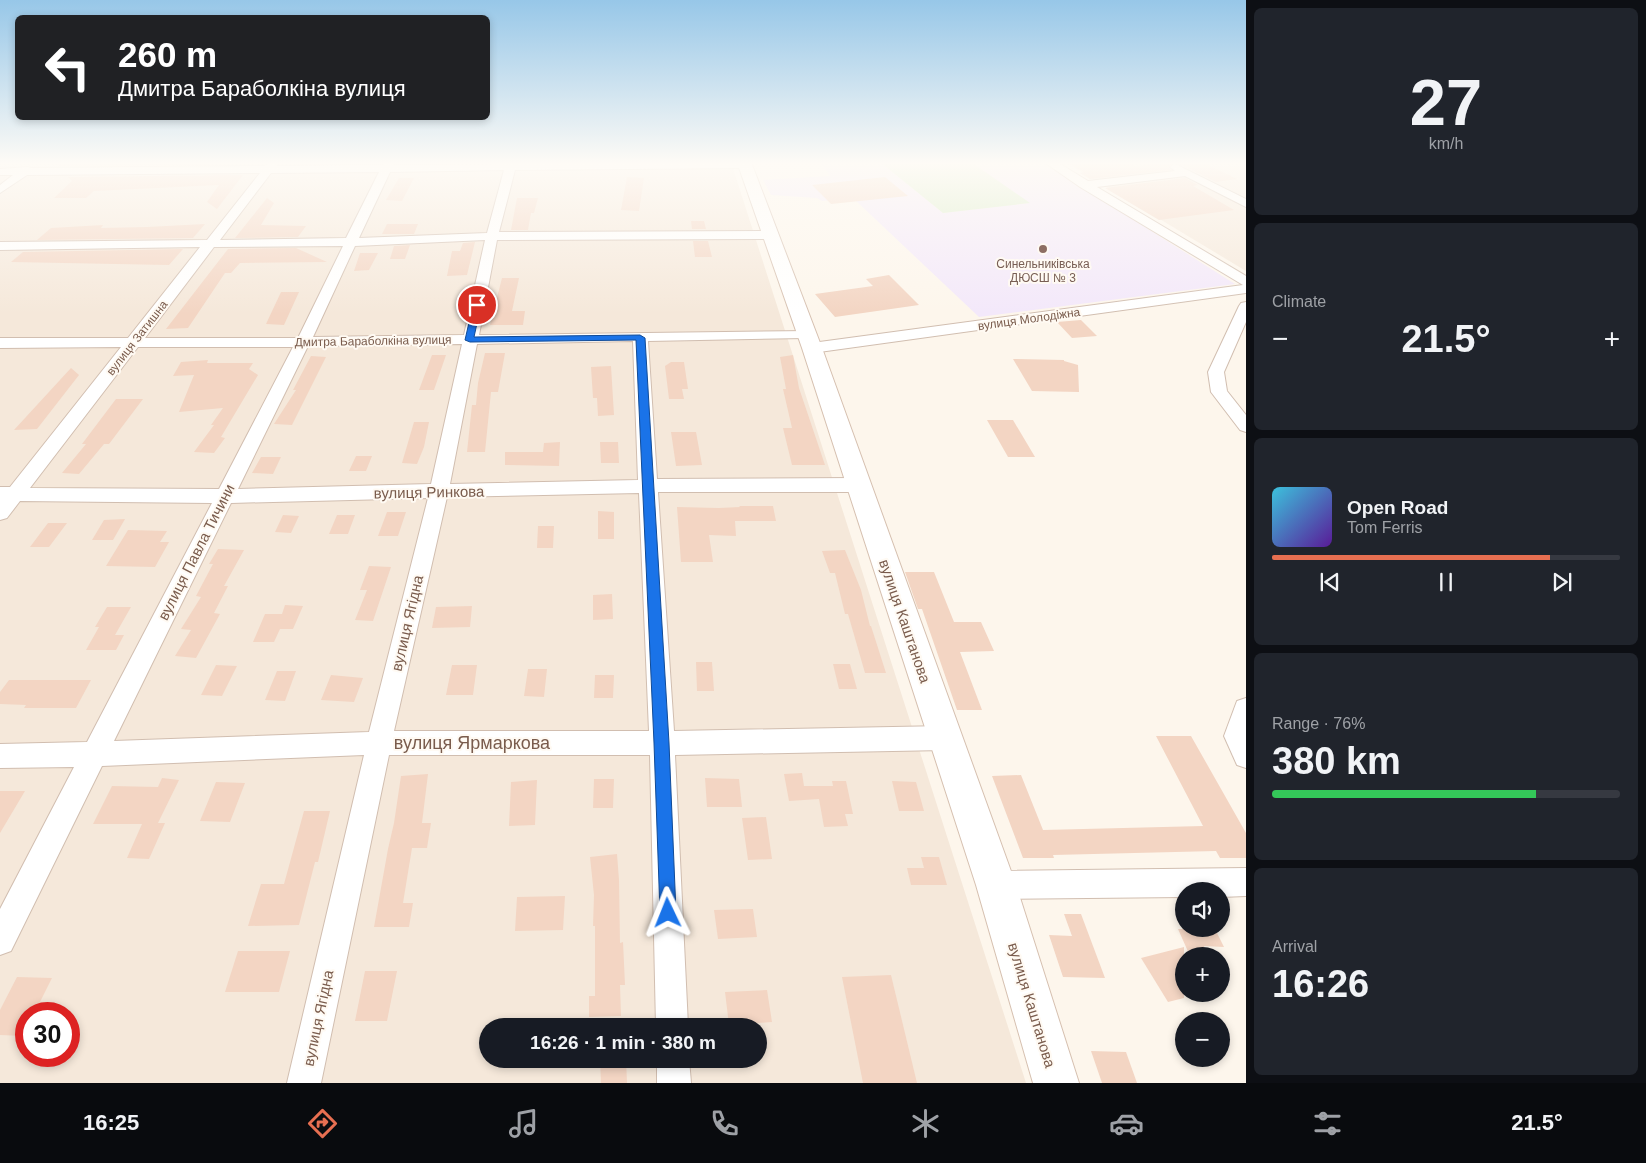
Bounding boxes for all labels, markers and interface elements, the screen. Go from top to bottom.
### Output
icon: left [35,35,100,100]
text: 260 m [118,35,217,74]
text: 27 [1410,66,1482,139]
text: Дмитра Бараболкіна вулиця [118,76,406,101]
text: km/h [1429,135,1463,152]
marker: Синельниківська ДЮСШ № 3 [1037,243,1049,255]
place label: Синельниківська ДЮСШ № 3 [996,257,1090,285]
pin [456,284,498,326]
icon: arrive [463,291,491,319]
text: Climate [1272,293,1326,310]
street label: вулиця Затишна [103,298,171,378]
street label: вулиця Молодіжна [977,305,1081,333]
text: 21.5° [1401,318,1491,360]
text: − [1272,323,1288,354]
text: + [1604,323,1620,354]
street label: Дмитра Бараболкіна вулиця [294,333,452,349]
street label: вулиця Павла Тичини [154,481,238,623]
street label: вулиця Ринкова [374,483,485,501]
text: Open Road [1347,497,1448,518]
text: Tom Ferris [1347,519,1423,536]
street label: вулиця Каштанова [876,557,934,686]
icon: previous [1316,568,1344,596]
icon: pause [1432,568,1460,596]
icon: next [1548,568,1576,596]
street label: вулиця Ягідна [388,573,426,673]
text: Range · 76% [1272,715,1365,732]
street label: вулиця Ярмаркова [394,733,551,753]
text: 380 km [1272,740,1401,782]
map controls [1175,882,1230,1067]
button: sound [1175,882,1230,937]
position arrow [641,886,693,938]
text: Arrival [1272,938,1317,955]
street label: вулиця Каштанова [1005,940,1059,1070]
button: + [1175,947,1230,1002]
text: 16:26 [1272,963,1369,1005]
street label: вулиця Ягідна [300,968,337,1068]
speed limit sign: 30 [15,1002,80,1067]
button: − [1175,1012,1230,1067]
text: 16:26 · 1 min · 380 m [530,1032,716,1053]
icon: directions [305,1106,340,1141]
icon: music [506,1106,541,1141]
icon: phone [707,1106,742,1141]
icon: climate [908,1106,943,1141]
icon: car [1109,1106,1144,1141]
icon: filters [1310,1106,1345,1141]
text: 16:25 [83,1110,139,1135]
text: 21.5° [1511,1110,1563,1135]

